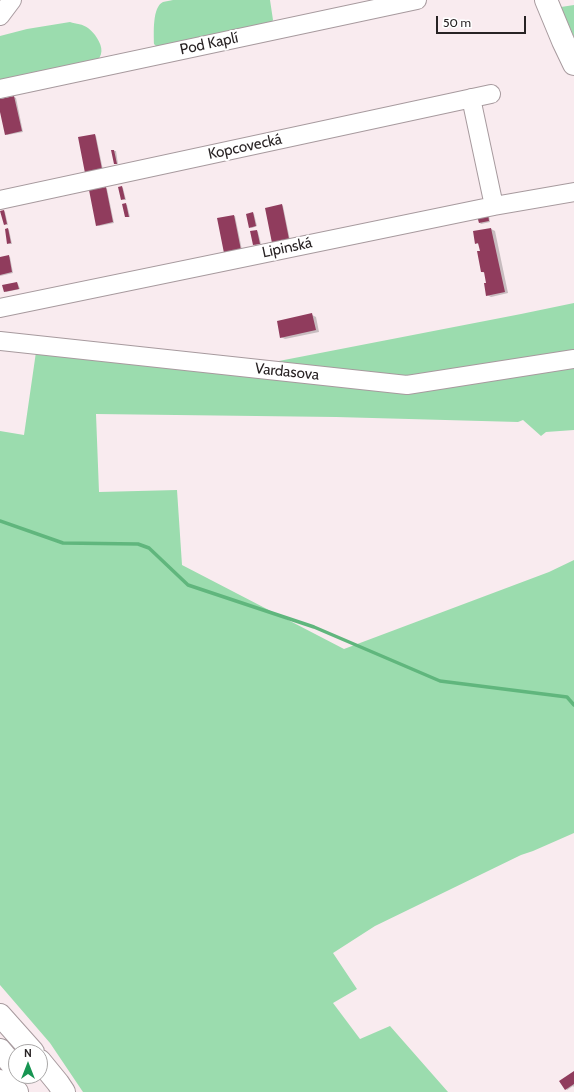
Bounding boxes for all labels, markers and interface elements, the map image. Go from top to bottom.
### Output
scale bar [438,8,528,34]
text: 50 m [443,15,471,30]
street label: Pod Kaplí [178,29,240,59]
street label: Kopcovecká [206,130,284,164]
street label: Lipinská [260,234,314,262]
street label: Vardasova [254,360,320,384]
north arrow [8,1044,48,1084]
text: N [24,1046,32,1060]

